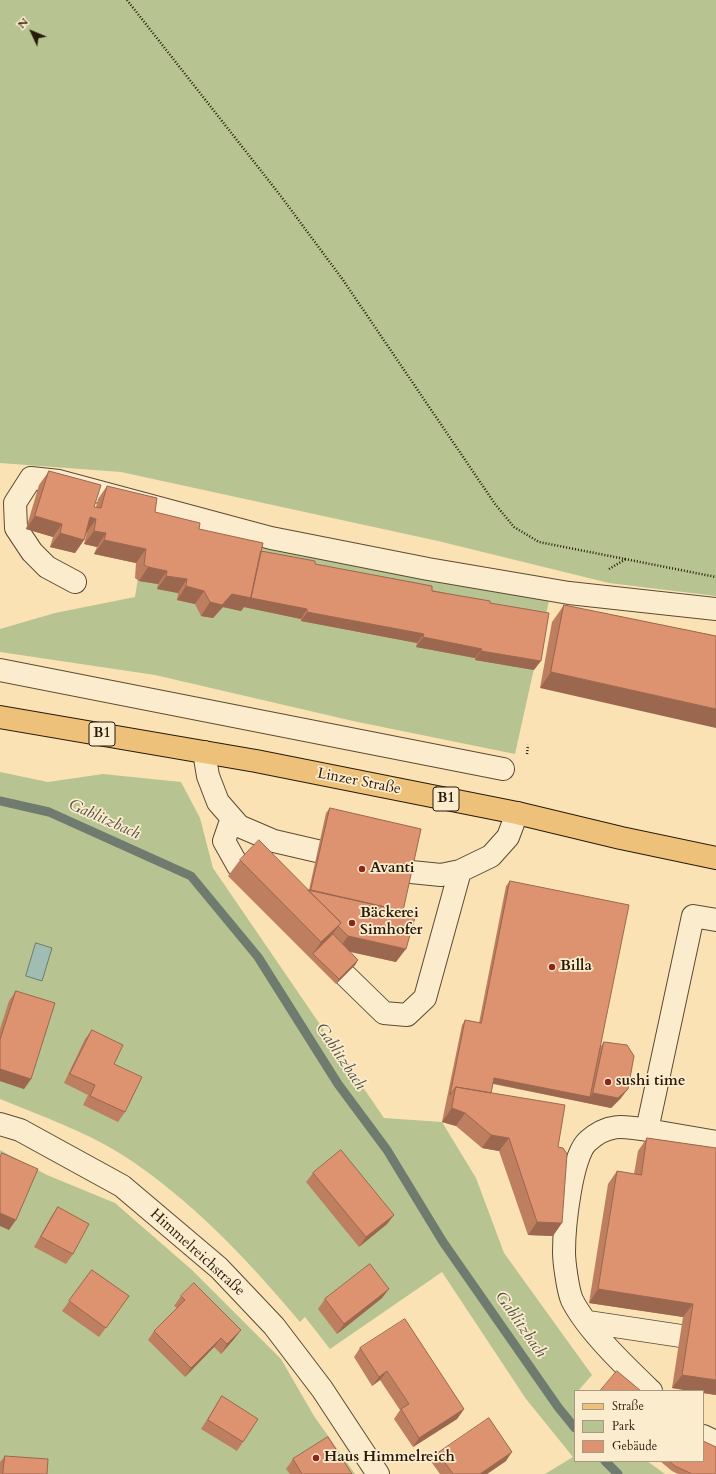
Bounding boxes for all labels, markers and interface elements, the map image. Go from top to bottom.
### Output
north arrow [12,12,52,52]
text: N [14,15,32,32]
road number: B1 [89,722,115,746]
street label: Linzer Straße [316,765,402,799]
road number: B1 [433,787,459,811]
water label: Gablitzbach [65,796,143,844]
place label: Avanti [370,860,414,878]
marker: Avanti [357,864,367,874]
place label: Bäckerei Simhofer [360,905,423,940]
marker: Bäckerei Simhofer [347,918,357,928]
place label: Billa [560,958,592,976]
marker: Billa [547,962,557,972]
water label: Gablitzbach [311,1020,369,1094]
place label: sushi time [616,1073,685,1091]
marker: sushi time [603,1077,613,1087]
street label: Himmelreichstraße [146,1206,248,1300]
water label: Gablitzbach [490,1288,550,1362]
legend [574,1390,704,1462]
text: Straße [612,1398,644,1414]
text: Park [612,1418,635,1434]
text: Gebäude [612,1438,657,1454]
place label: Haus Himmelreich [324,1449,455,1467]
marker: Haus Himmelreich [311,1453,321,1463]

